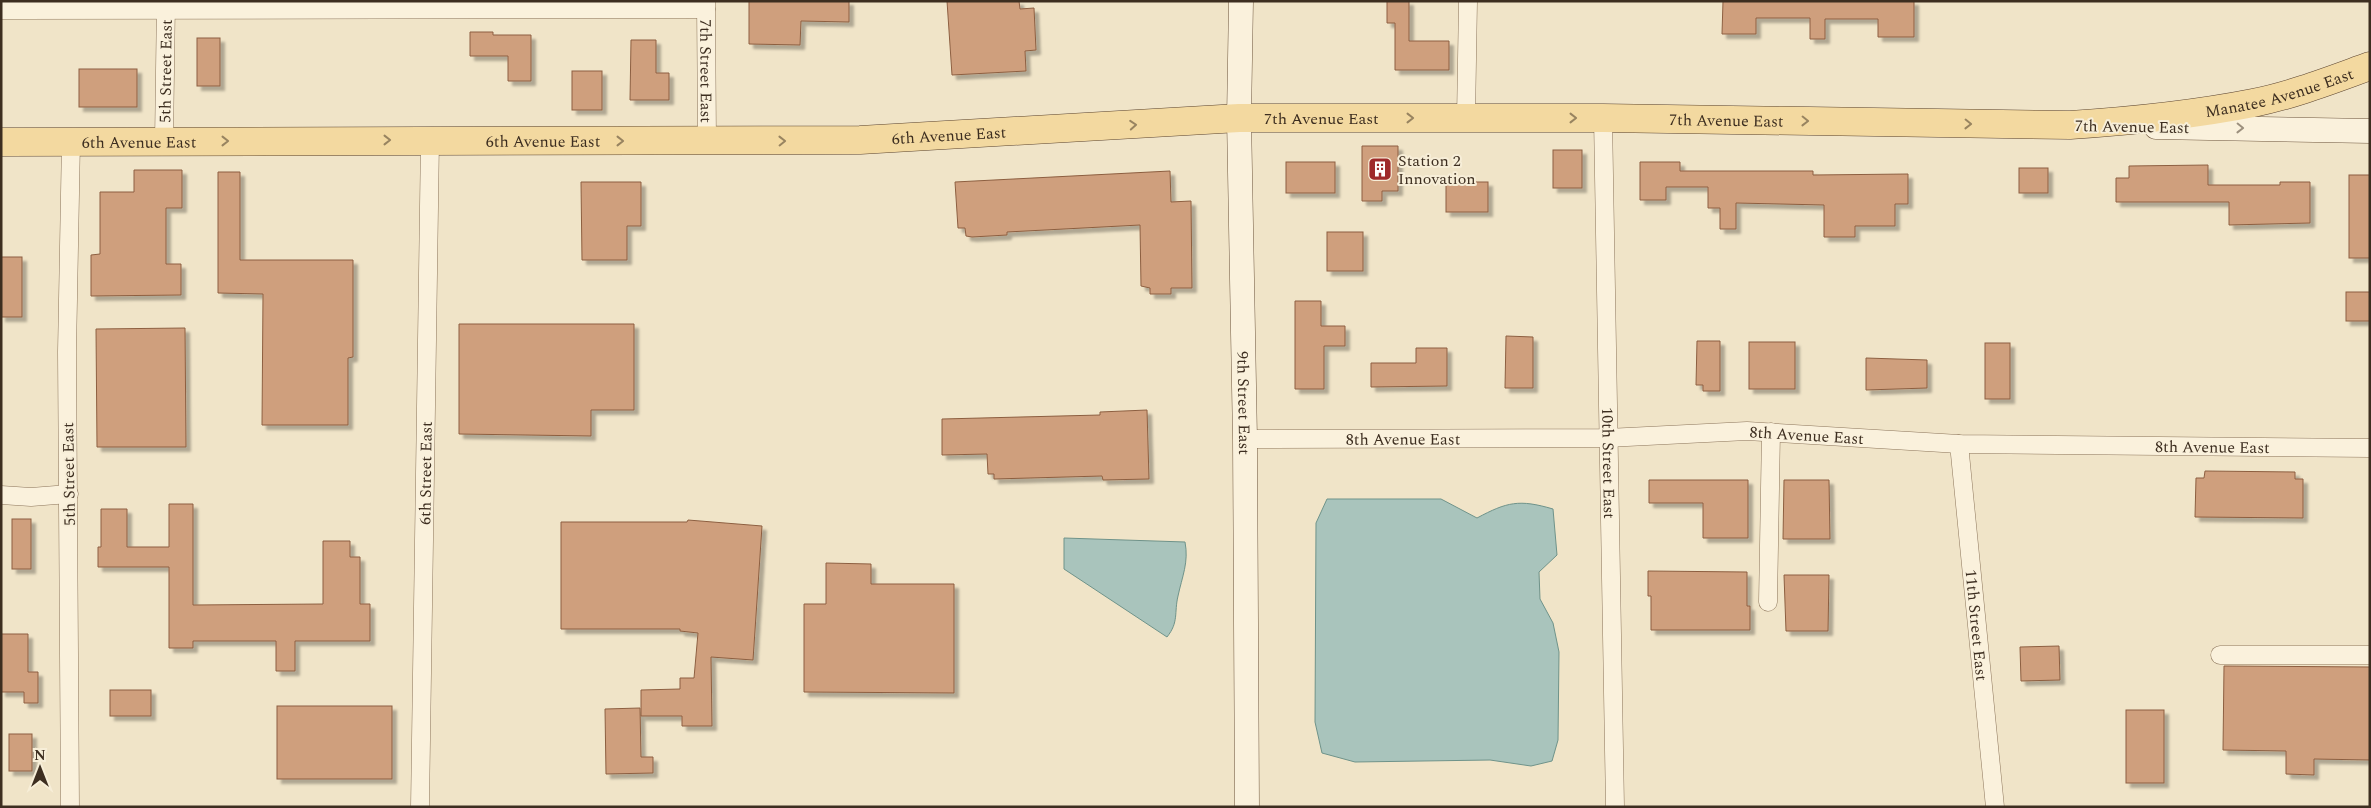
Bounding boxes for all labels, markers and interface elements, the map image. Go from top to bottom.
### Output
street label: 5th Street East [153,19,179,123]
street label: 7th Street East [693,19,718,123]
street label: Manatee Avenue East [2203,62,2357,124]
street label: 7th Avenue East [1264,107,1379,131]
street label: 7th Avenue East [1669,108,1784,134]
one-way arrow [1407,113,1415,123]
one-way arrow [1570,113,1577,123]
street label: 7th Avenue East [2075,114,2190,140]
one-way arrow [1802,116,1810,127]
one-way arrow [1964,119,1972,129]
one-way arrow [1129,120,1137,131]
street label: 6th Avenue East [891,121,1007,151]
one-way arrow [2236,123,2244,134]
street label: 6th Avenue East [486,130,601,154]
street label: 6th Avenue East [82,131,197,155]
one-way arrow [384,135,392,146]
one-way arrow [222,136,229,146]
one-way arrow [616,136,624,146]
one-way arrow [779,136,787,146]
place label: Station 2 Innovation [1398,149,1476,191]
building icon: Station 2 Innovation [1367,156,1393,182]
street label: 9th Street East [1230,351,1256,455]
street label: 10th Street East [1595,407,1621,519]
street label: 8th Avenue East [1749,420,1865,451]
street label: 6th Street East [413,421,439,525]
street label: 5th Street East [56,422,82,526]
street label: 8th Avenue East [1346,427,1461,452]
street label: 8th Avenue East [2155,435,2270,460]
street label: 11th Street East [1959,568,1993,682]
north arrow [15,743,65,793]
text: N [34,745,46,766]

